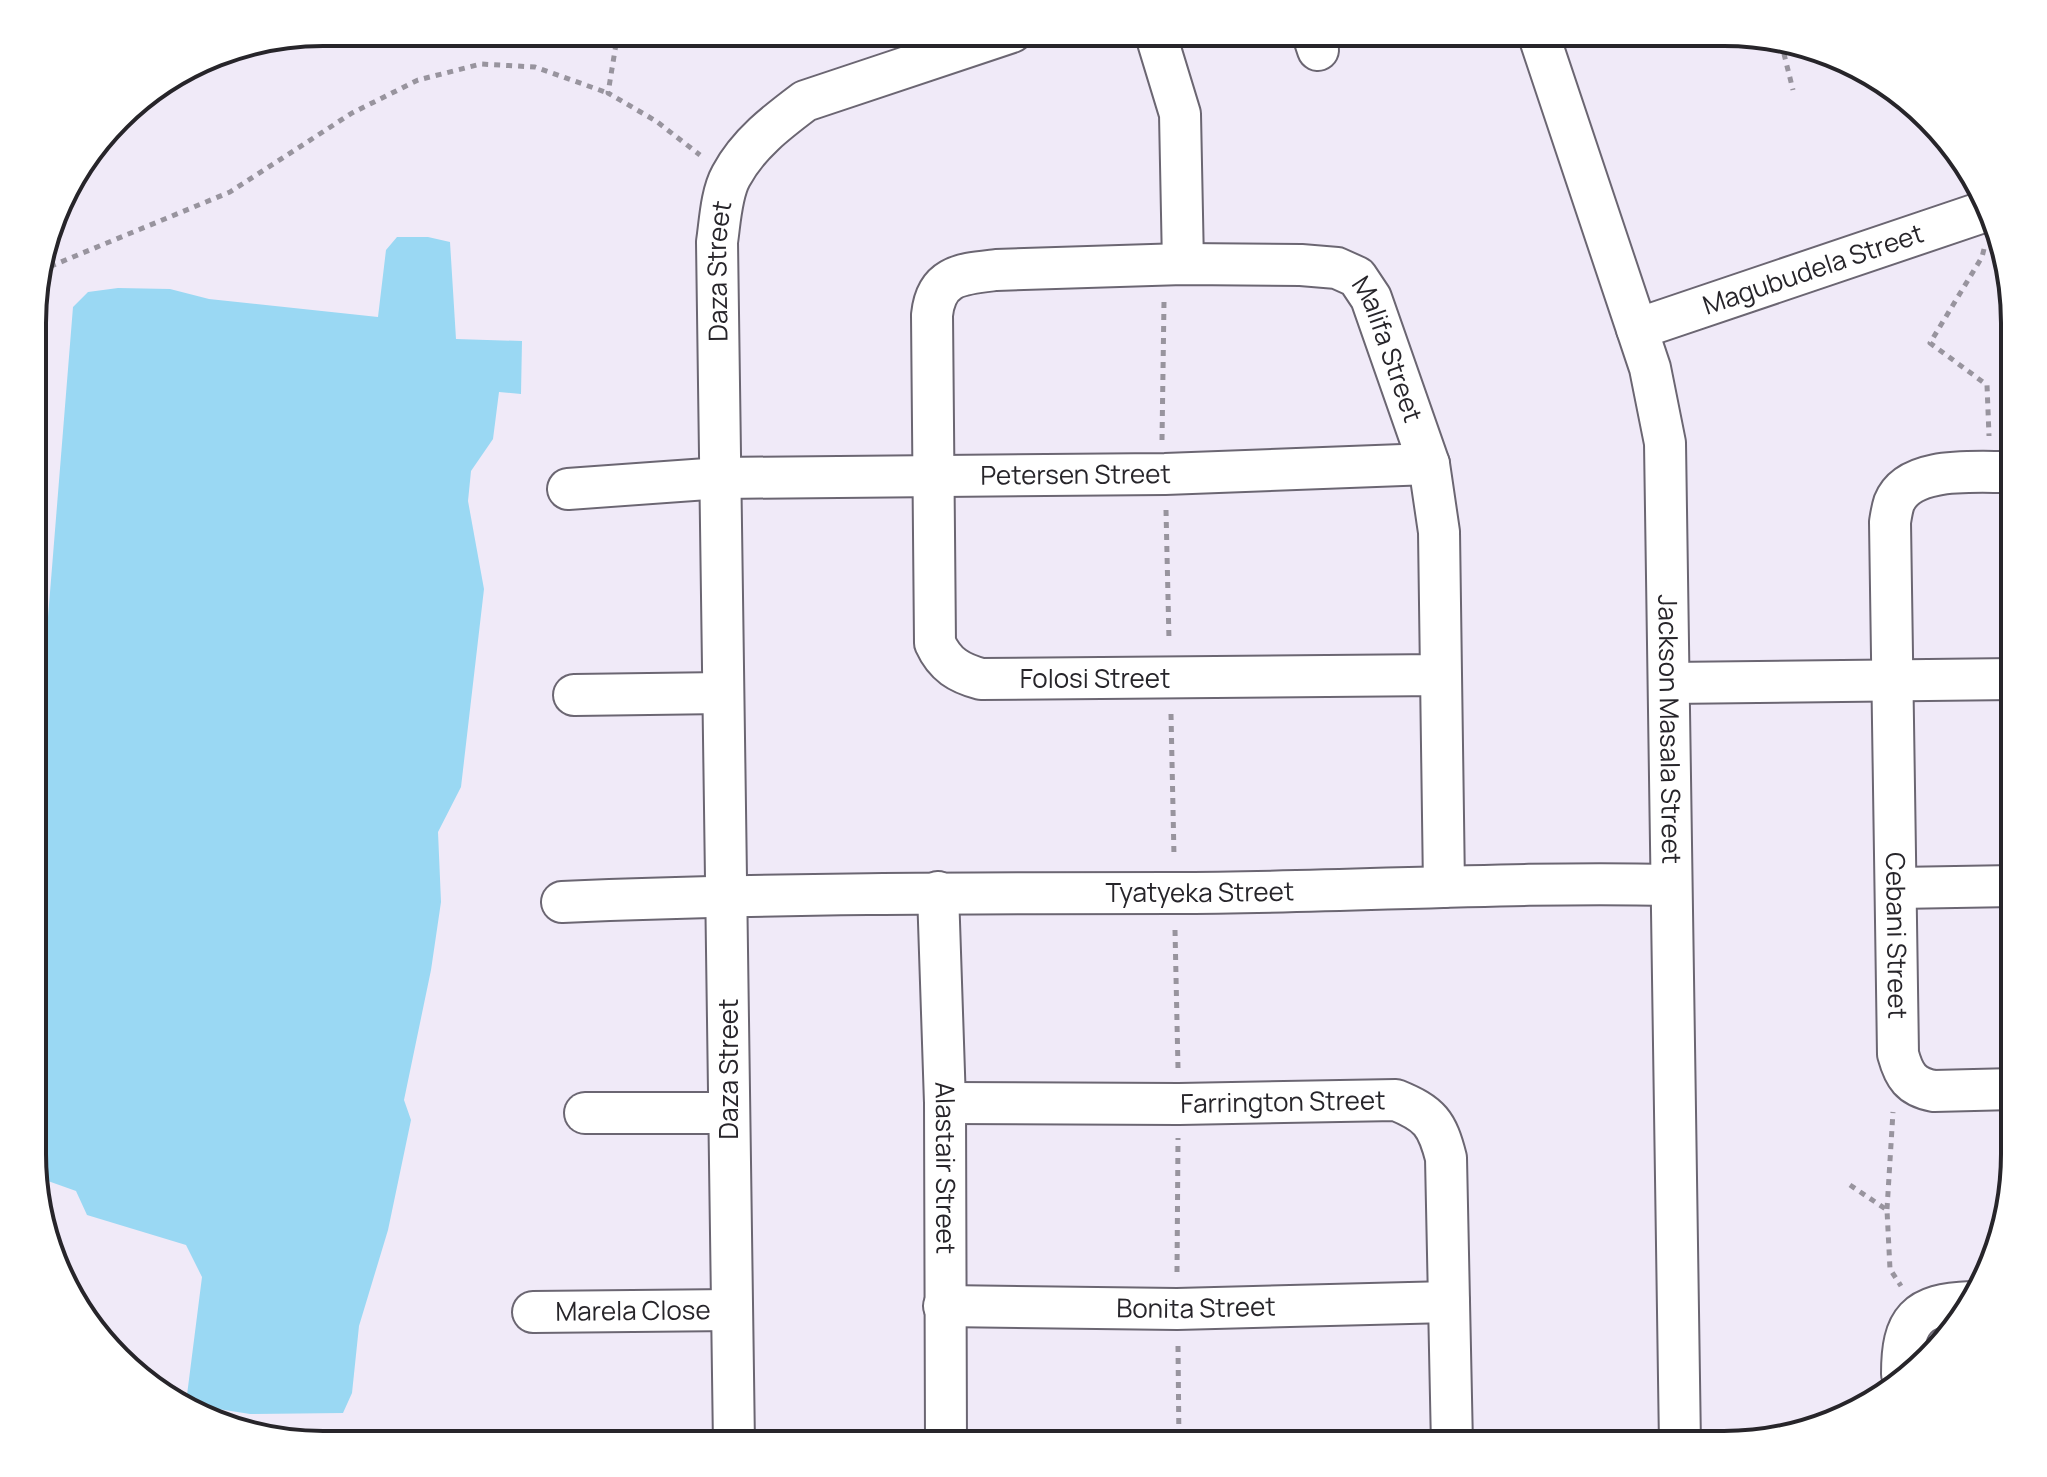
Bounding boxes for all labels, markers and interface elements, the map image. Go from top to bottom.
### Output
street label: Daza Street [698,198,739,342]
street label: Magubudela Street [1698,214,1928,322]
street label: Malifa Street [1344,268,1432,427]
street label: Petersen Street [980,455,1171,493]
street label: Jackson Masala Street [1650,594,1690,864]
street label: Folosi Street [1020,660,1170,696]
street label: Cebani Street [1878,852,1916,1019]
street label: Tyatyeka Street [1105,872,1295,910]
street label: Daza Street [710,999,746,1139]
street label: Alastair Street [927,1081,964,1254]
street label: Farrington Street [1180,1081,1386,1121]
street label: Bonita Street [1116,1287,1276,1326]
street label: Marela Close [555,1291,711,1329]

